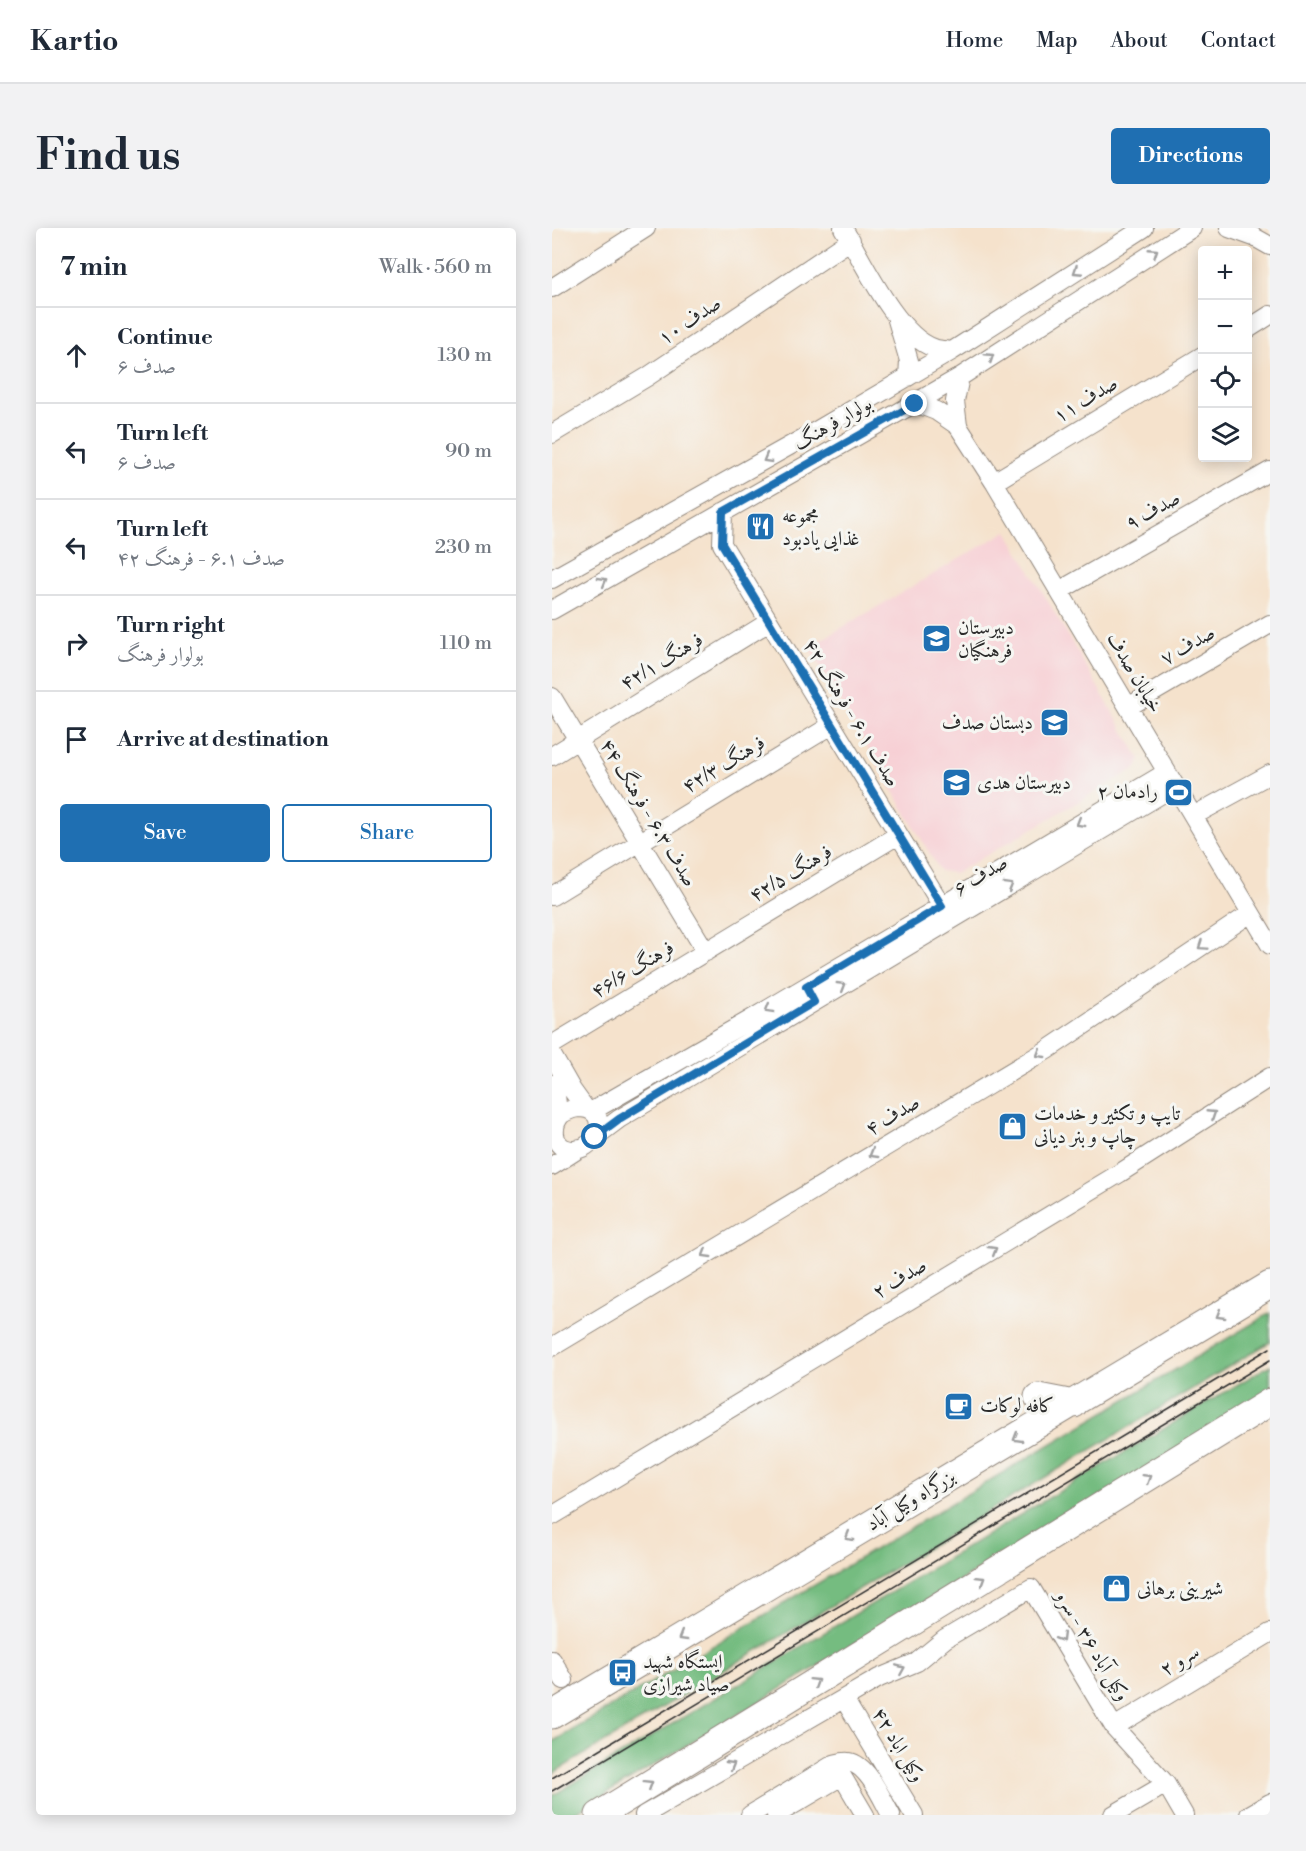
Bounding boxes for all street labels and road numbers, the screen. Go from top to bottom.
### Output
street label: صدف ۱۰ [654,291,726,351]
street label: صدف ۱۱ [1049,371,1123,429]
street label: بولوار فرهنگ [788,390,877,457]
street label: صدف ۹ [1121,486,1185,536]
street label: صدف ۷ [1156,620,1220,672]
street label: فرهنگ ۴۲/۱ [615,626,708,696]
street label: خیابان صدف [1100,628,1168,718]
street label: صدف ۶.۱ - فرهنگ ۴۲ [797,633,907,791]
street label: فرهنگ ۴۲/۳ [677,729,770,799]
street label: صدف ۶.۳ - فرهنگ ۴۴ [594,733,704,891]
street label: فرهنگ ۴۲/۵ [744,838,837,908]
street label: صدف ۶ [949,850,1013,902]
street label: فرهنگ ۴۶/۶ [586,934,679,1004]
street label: صدف ۴ [861,1090,925,1142]
street label: صدف ۲ [868,1253,932,1305]
street label: بزرگراه وکیل آباد [861,1463,961,1538]
street label: وکیل آباد ۳۶ - سرو [1047,1584,1136,1706]
street label: سرو ۲ [1156,1640,1204,1682]
street label: وکیل اباد ۴۲ [865,1703,930,1787]

